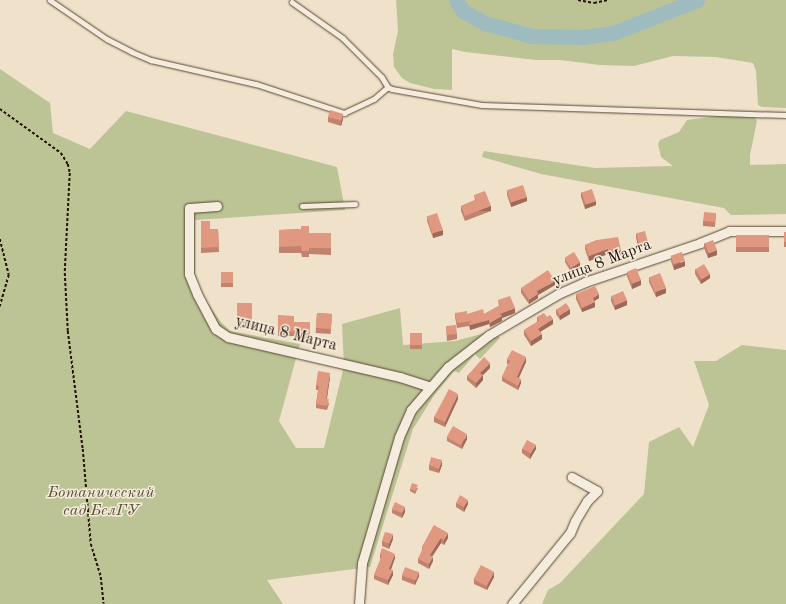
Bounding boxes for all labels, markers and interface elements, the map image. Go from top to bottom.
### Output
street label: улица 8 Марта [550,235,654,291]
street label: улица 8 Марта [233,312,339,356]
park label: Ботанический сад БелГУ [48,483,154,521]

